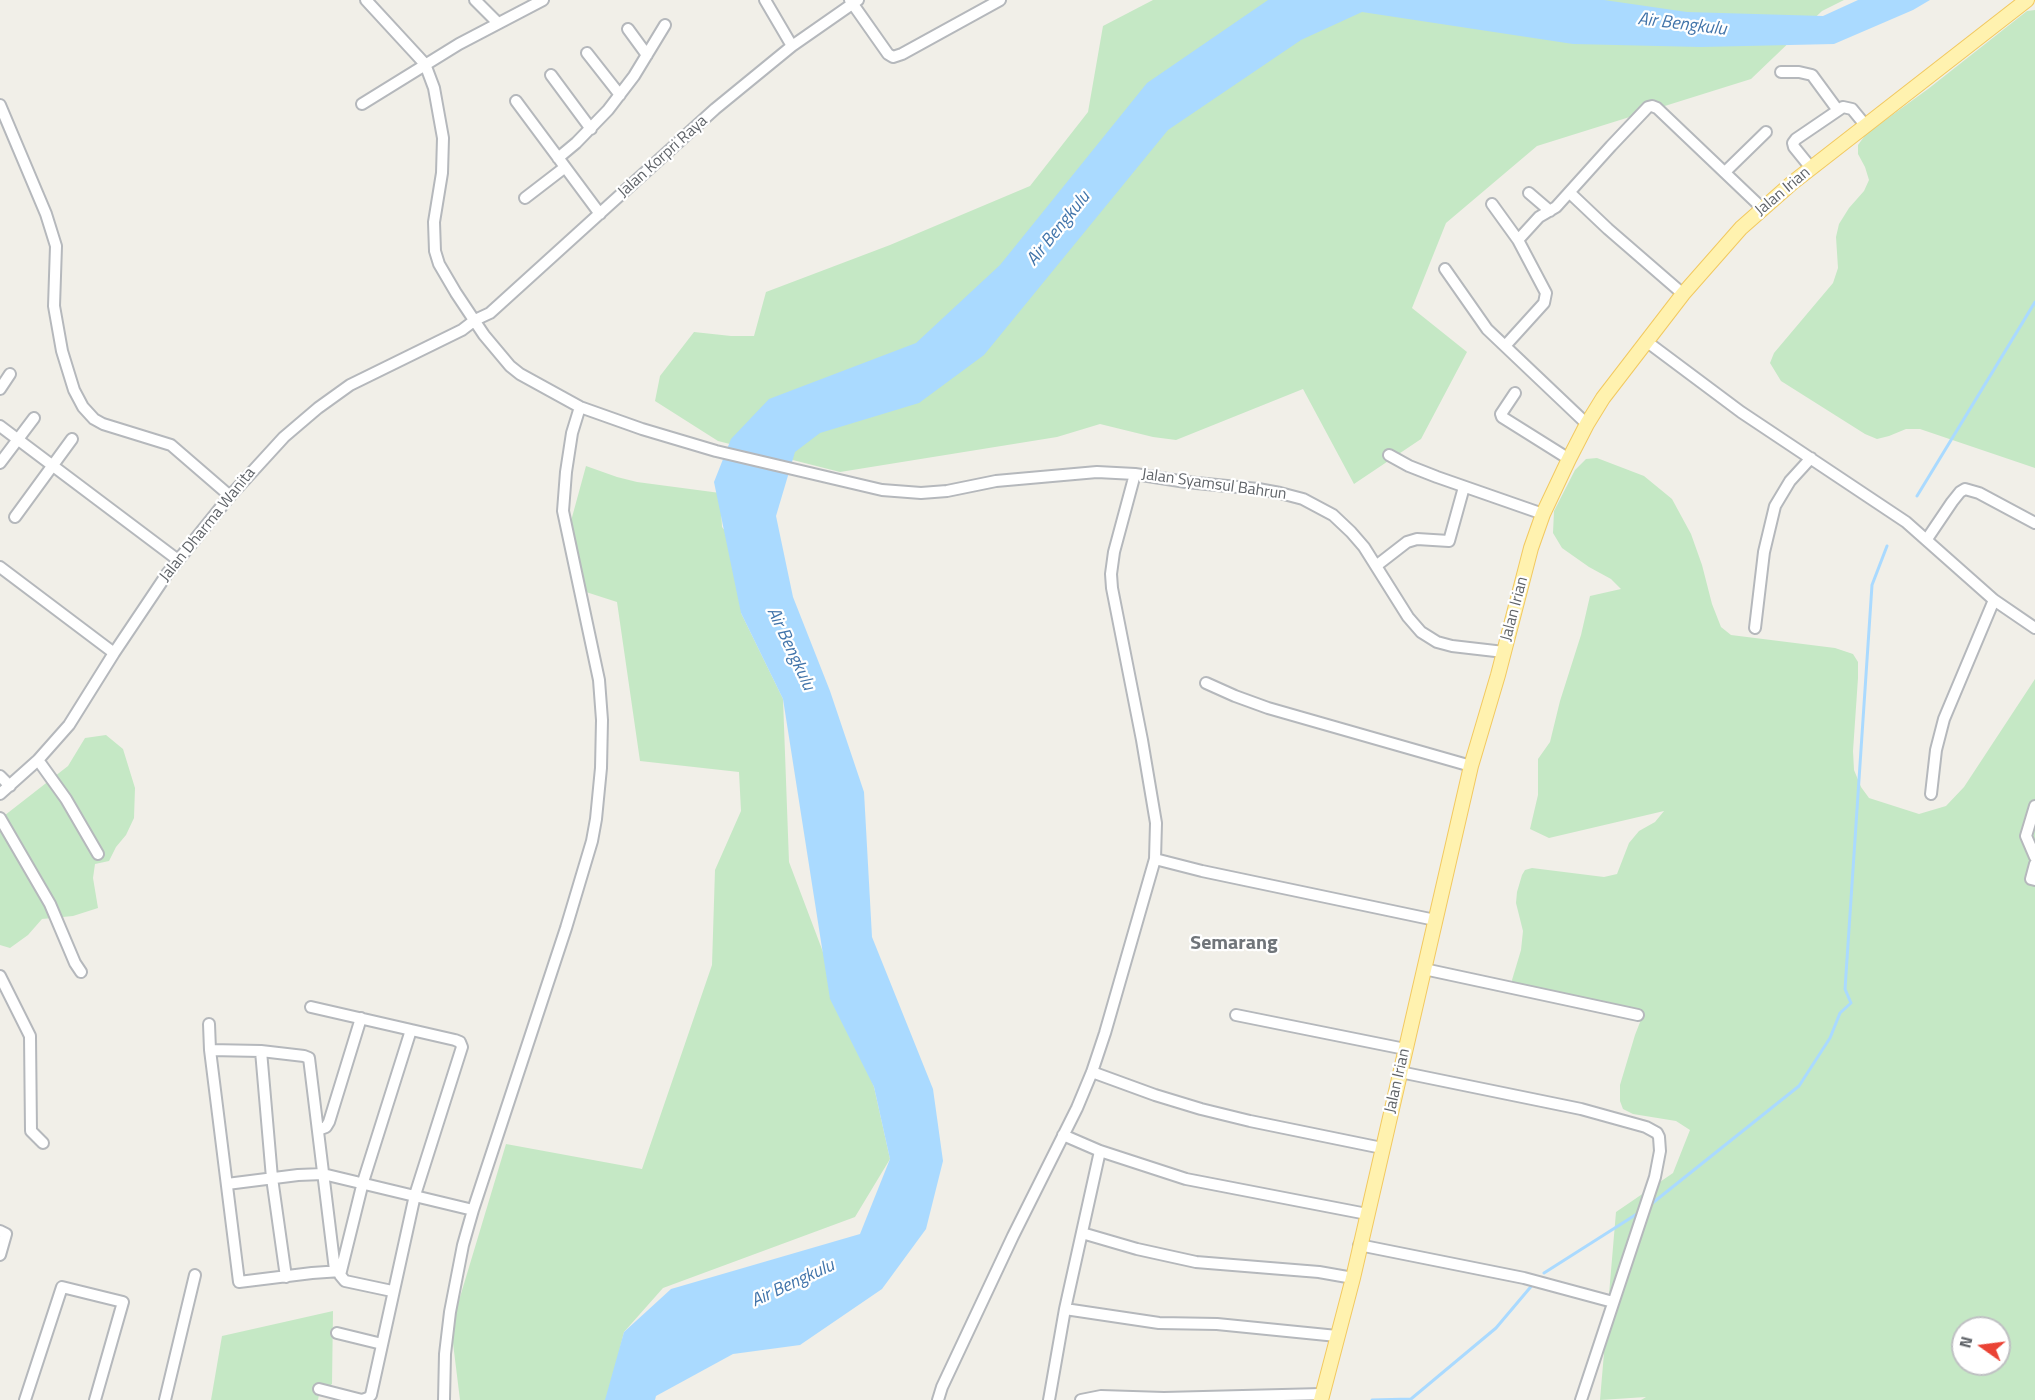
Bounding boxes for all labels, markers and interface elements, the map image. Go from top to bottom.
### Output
water label: Air Bengkulu [1636,9,1728,41]
street label: Jalan Korpri Raya [614,112,712,202]
street label: Jalan Irian [1752,163,1814,221]
water label: Air Bengkulu [1023,188,1095,270]
street label: Jalan Dharma Wanita [156,464,260,586]
street label: Jalan Syamsul Bahrun [1140,465,1288,505]
street label: Jalan Irian [1497,575,1533,643]
water label: Air Bengkulu [761,604,819,694]
district label: Semarang [1190,932,1278,956]
street label: Jalan Irian [1381,1047,1415,1115]
water label: Air Bengkulu [748,1255,838,1313]
north arrow [1951,1316,2011,1376]
text: N [1952,1334,1978,1350]

